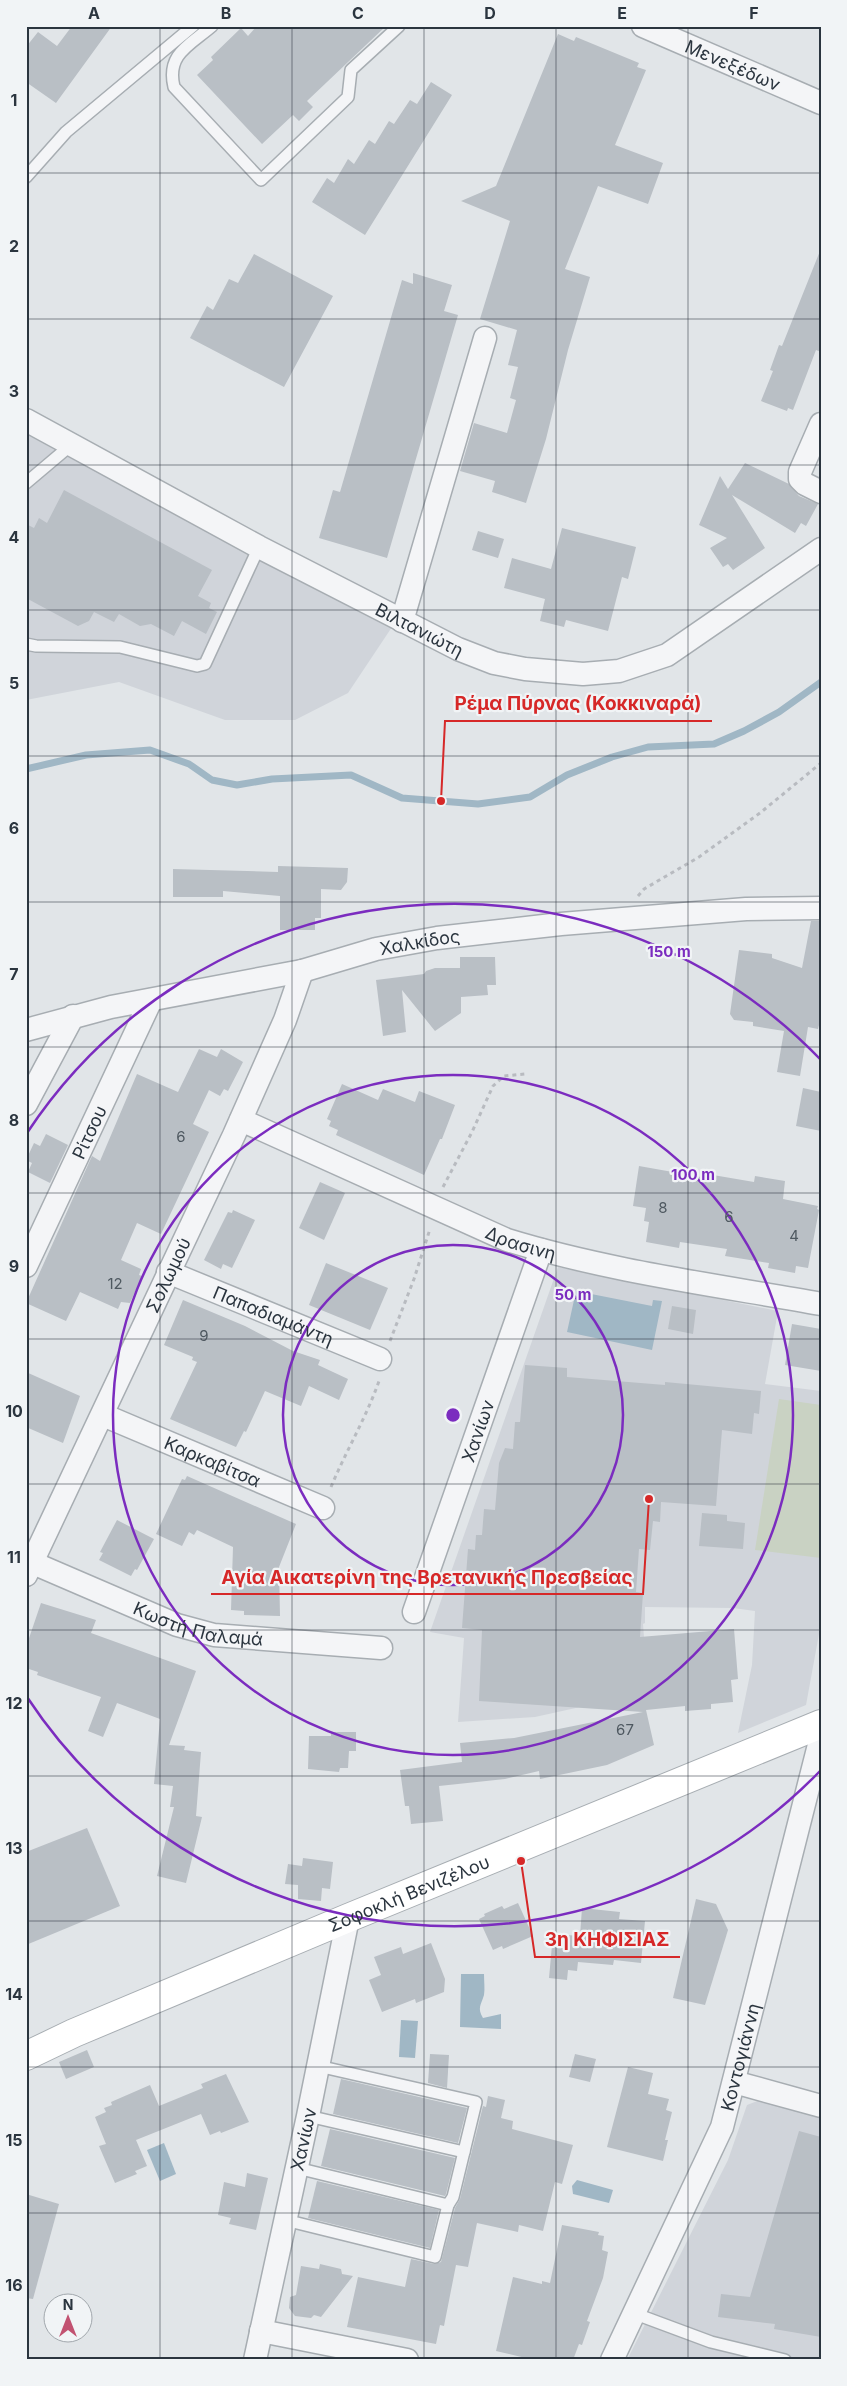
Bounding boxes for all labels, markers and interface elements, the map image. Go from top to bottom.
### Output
text: A [88,3,100,23]
text: B [221,3,231,23]
text: C [352,3,364,23]
text: D [484,3,496,23]
text: E [617,3,627,23]
text: F [749,3,759,23]
street label: Μενεξέδων [682,35,784,95]
text: 1 [11,90,17,110]
text: 2 [9,236,19,256]
text: 3 [9,381,19,401]
text: 4 [9,527,20,547]
street label: Βιλτανιώτη [372,598,467,661]
text: 5 [9,673,19,693]
callout: Ρέμα Πύρνας (Κοκκιναρά) [445,687,712,721]
text: Ρέμα Πύρνας (Κοκκιναρά) [454,692,702,715]
text: 6 [9,818,19,838]
street label: Χαλκίδος [378,925,461,959]
text: 150 m [647,942,691,961]
text: 7 [9,964,19,984]
street label: Ρίτσου [67,1102,111,1162]
text: 8 [9,1110,19,1130]
house number: 6 [176,1127,186,1146]
text: 100 m [671,1165,715,1184]
house number: 8 [658,1198,668,1217]
house number: 6 [724,1207,734,1226]
street label: Δρασινη [482,1221,558,1264]
house number: 4 [789,1226,799,1245]
street label: Σολωμού [141,1234,195,1316]
text: 9 [9,1256,19,1276]
house number: 12 [107,1274,123,1293]
street label: Παπαδιαμάντη [210,1281,337,1349]
text: 50 m [555,1285,591,1304]
house number: 9 [199,1326,209,1345]
street label: Χανίων [457,1397,498,1465]
text: 10 [5,1401,23,1421]
centre of rings [444,1406,462,1424]
street label: Καρκαβίτσα [161,1432,264,1491]
text: 11 [7,1547,21,1567]
callout: Αγία Αικατερίνη της Βρετανικής Πρεσβείας [211,1560,643,1594]
text: Αγία Αικατερίνη της Βρετανικής Πρεσβείας [221,1566,633,1589]
street label: Κωστή Παλαμά [130,1597,264,1649]
text: 12 [6,1693,22,1713]
house number: 67 [616,1720,634,1739]
text: 13 [5,1838,23,1858]
street label: Σοφοκλή Βενιζέλου [325,1851,493,1936]
callout: 3η ΚΗΦΙΣΙΑΣ [535,1923,680,1957]
text: 3η ΚΗΦΙΣΙΑΣ [545,1928,669,1951]
text: 14 [5,1984,23,2004]
street label: Κοντογιάννη [716,2001,764,2113]
street label: Χανίων [286,2105,320,2173]
text: 15 [5,2130,23,2150]
text: 16 [5,2275,23,2295]
north arrow [42,2294,92,2344]
text: N [63,2296,73,2313]

